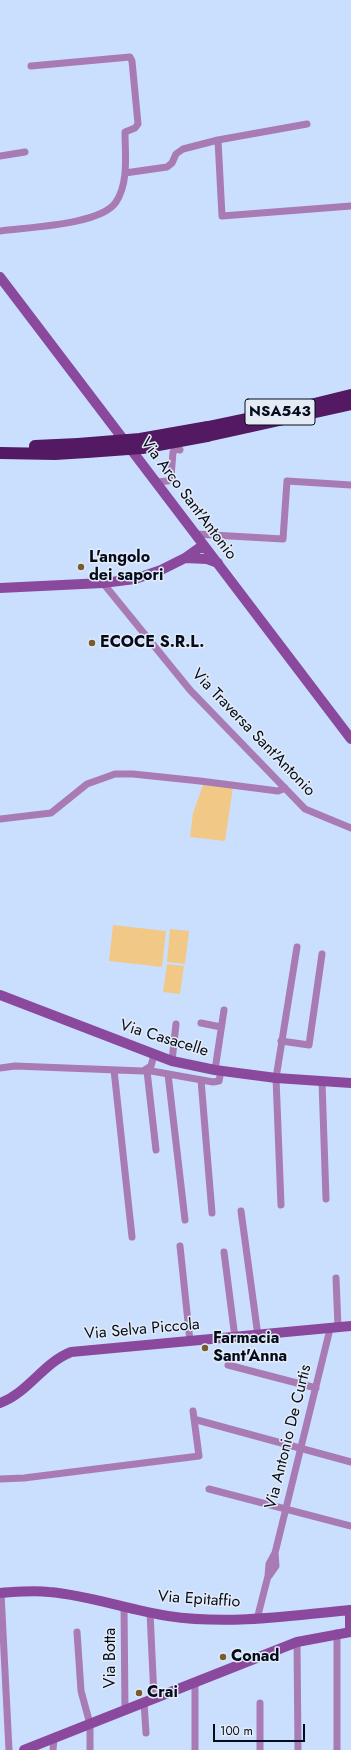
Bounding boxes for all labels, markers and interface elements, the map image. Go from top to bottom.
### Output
road number: NSA543 [245,399,315,425]
street label: Via Arco Sant'Antonio [136,434,240,564]
place label: L'angolo dei sapori [89,548,163,586]
marker: L'angolo dei sapori [76,562,86,572]
place label: ECOCE S.R.L. [100,633,204,653]
marker: ECOCE S.R.L. [87,638,97,648]
street label: Via Traversa Sant'Antonio [187,665,319,801]
street label: Via Casacelle [117,1016,211,1062]
street label: Via Selva Piccola [83,1315,201,1345]
place label: Farmacia Sant'Anna [213,1329,287,1367]
marker: Farmacia Sant'Anna [200,1343,210,1353]
street label: Via Antonio De Curtis [262,1363,316,1511]
street label: Via Epitaffio [157,1588,241,1612]
street label: Via Botta [101,1628,121,1688]
place label: Conad [231,1647,279,1667]
marker: Conad [218,1652,228,1662]
place label: Crai [147,1683,178,1703]
marker: Crai [134,1688,144,1698]
scale bar [215,1716,307,1742]
text: 100 m [220,1722,253,1740]

